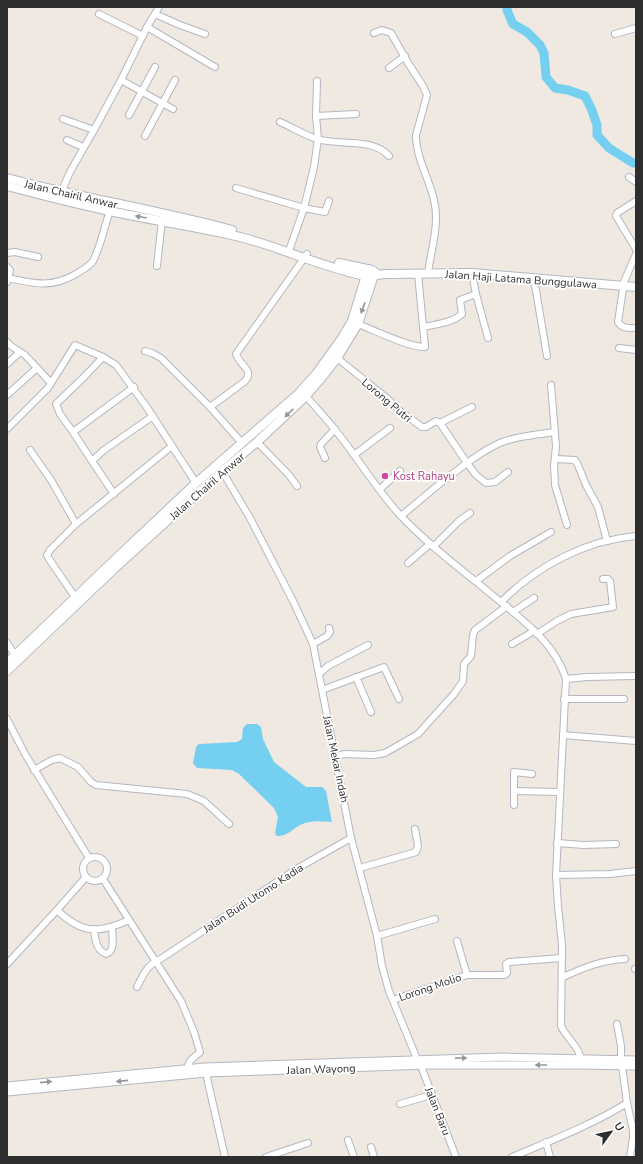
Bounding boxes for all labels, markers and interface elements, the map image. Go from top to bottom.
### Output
street label: Jalan Chairil Anwar [22,176,119,213]
one-way arrow [135,214,148,220]
street label: Jalan Haji Latama Bunggulawa [444,267,598,292]
one-way arrow [360,303,366,315]
street label: Lorong Putri [359,375,415,426]
one-way arrow [284,408,293,417]
street label: Jalan Chairil Anwar [166,449,248,524]
place label: Kost Rahayu [393,469,455,484]
marker: Kost Rahayu [380,471,390,481]
street label: Jalan Mekar Indah [319,713,352,804]
street label: Jalan Budi Utomo Kadia [199,860,306,937]
street label: Lorong Molio [397,970,463,1005]
one-way arrow [455,1055,468,1061]
street label: Jalan Wayong [285,1061,356,1078]
one-way arrow [534,1062,547,1068]
one-way arrow [116,1078,128,1084]
one-way arrow [40,1079,52,1085]
street label: Jalan Baru [421,1084,454,1138]
north arrow [591,1112,631,1152]
text: U [610,1119,627,1134]

